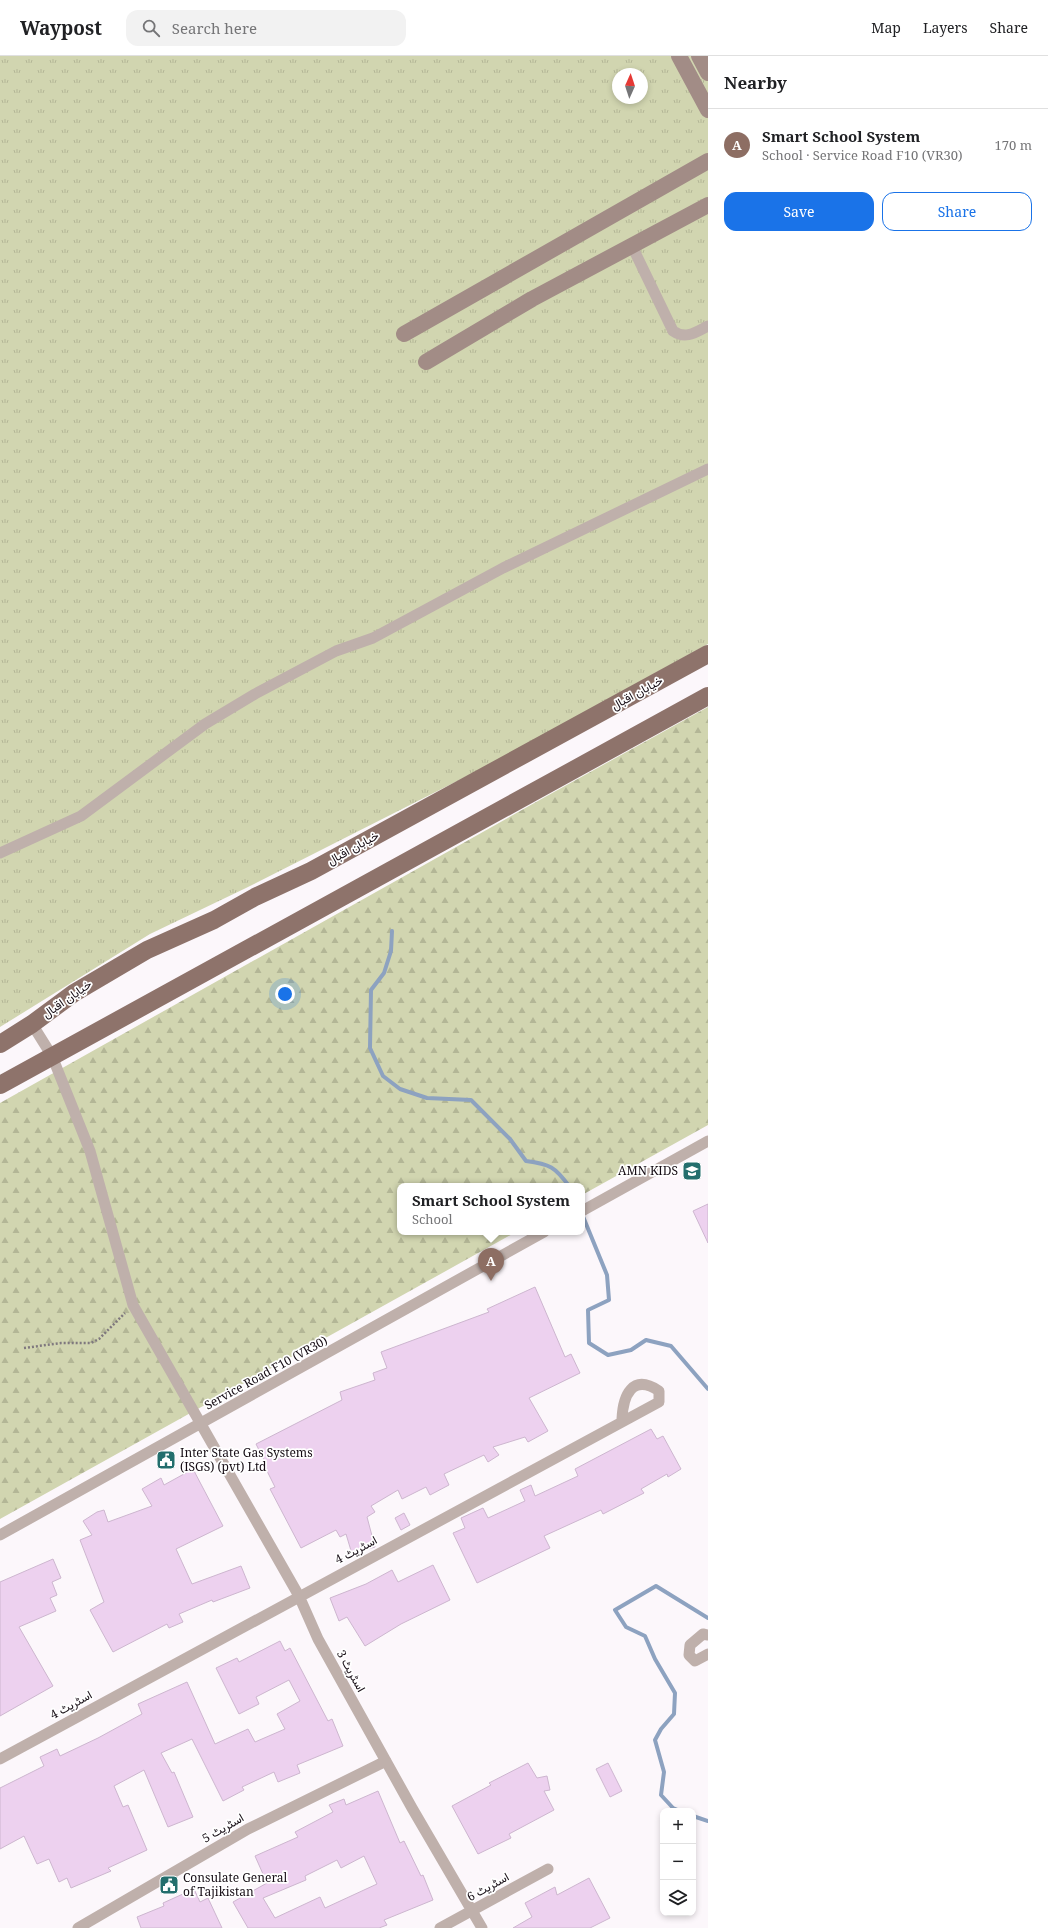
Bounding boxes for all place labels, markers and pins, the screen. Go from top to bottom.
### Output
school or university icon: AMN KIDS [681,1160,703,1182]
place label: AMN KIDS [618,1162,678,1179]
pin: A [478,1248,504,1281]
place label: Inter State Gas Systems (ISGS) (pvt) Ltd [180,1444,313,1475]
public building icon: Inter State Gas Systems (ISGS) (pvt) Ltd [155,1449,177,1471]
place label: Consulate General of Tajikistan [183,1869,288,1900]
public building icon: Consulate General of Tajikistan [158,1874,180,1896]

